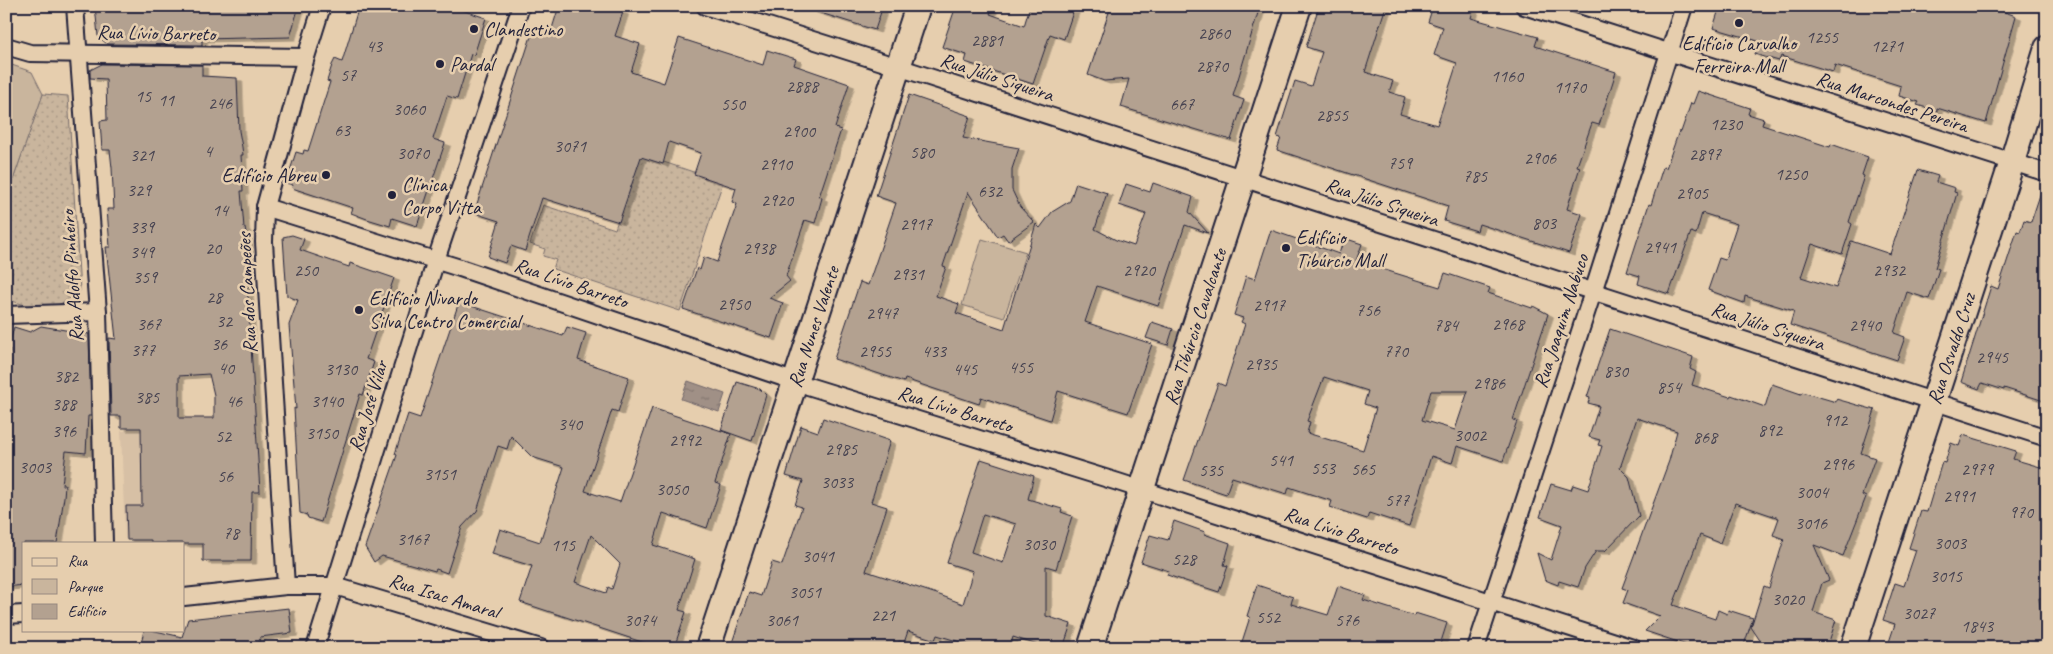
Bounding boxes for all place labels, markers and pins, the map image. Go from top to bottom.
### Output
place label: Clandestino [484,17,563,42]
marker: Edifício Carvalho Ferreira Mall [1733,17,1745,29]
marker: Clandestino [468,23,480,35]
place label: Edifício Carvalho Ferreira Mall [1682,31,1798,79]
place label: Pardal [450,52,497,77]
marker: Pardal [434,58,446,70]
place label: Edifício Abreu [222,163,318,188]
marker: Edifício Abreu [320,169,332,181]
place label: Clínica Corpo Vitta [402,172,482,220]
marker: Clínica Corpo Vitta [386,189,398,201]
place label: Edifício Tibúrcio Mall [1296,225,1388,273]
marker: Edifício Tibúrcio Mall [1280,242,1292,254]
place label: Edifício Nivardo Silva Centro Comercial [369,286,524,334]
marker: Edifício Nivardo Silva Centro Comercial [353,304,365,316]

